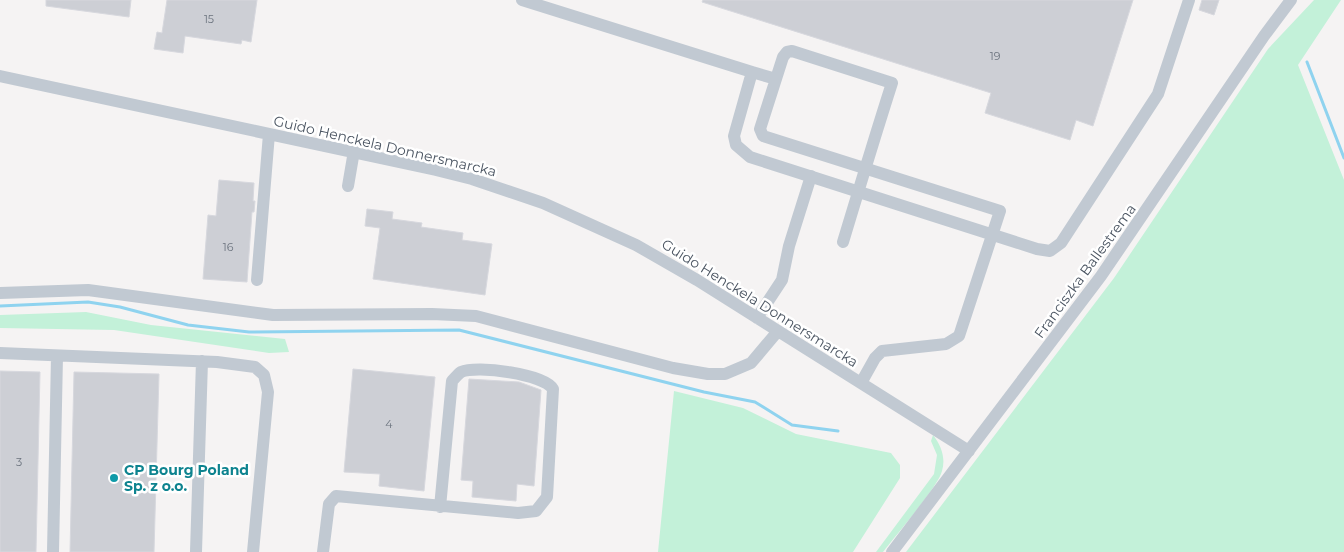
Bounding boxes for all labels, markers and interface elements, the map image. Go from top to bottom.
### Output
house number: 15 [204,12,214,26]
house number: 19 [990,49,1001,63]
street label: Guido Henckela Donnersmarcka [272,112,498,180]
street label: Franciszka Ballestrema [1030,200,1140,342]
street label: Guido Henckela Donnersmarcka [658,235,862,371]
house number: 16 [223,240,234,254]
house number: 4 [385,417,393,431]
house number: 3 [16,455,22,469]
place label: CP Bourg Poland Sp. z o.o. [124,461,249,495]
marker: CP Bourg Poland Sp. z o.o. [108,472,120,484]

